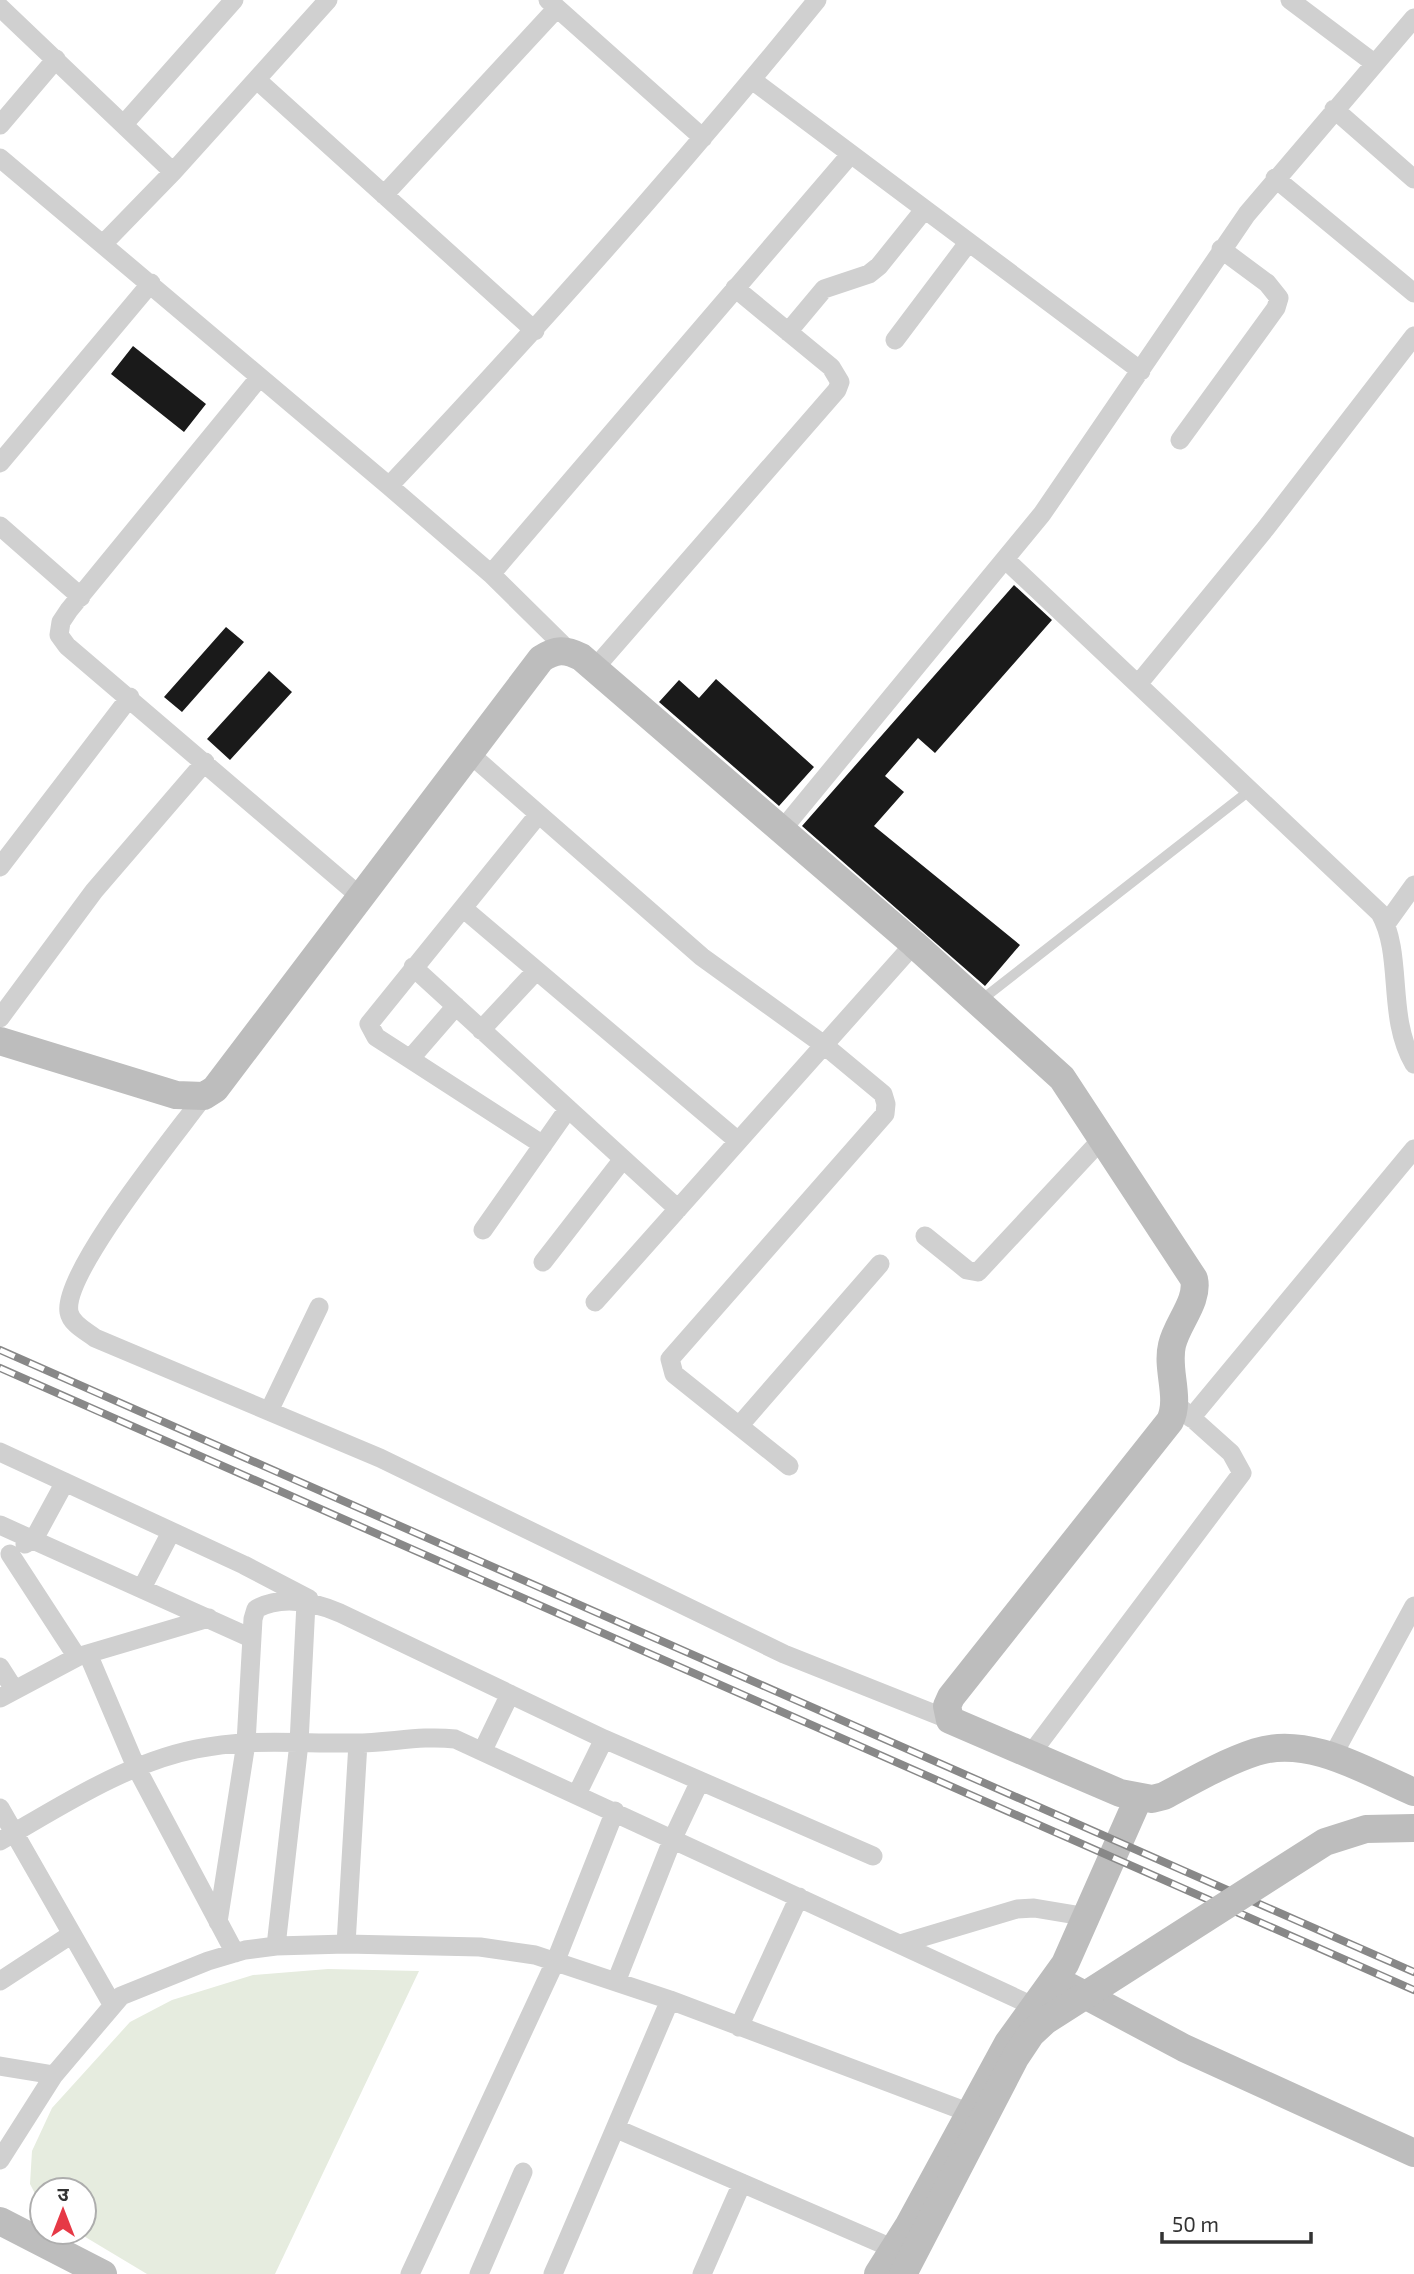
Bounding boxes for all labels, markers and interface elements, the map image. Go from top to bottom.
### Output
north arrow [28,2176,98,2246]
text: उ [57,2182,69,2205]
scale bar [1162,2200,1311,2244]
text: 50 m [1172,2211,1219,2236]

